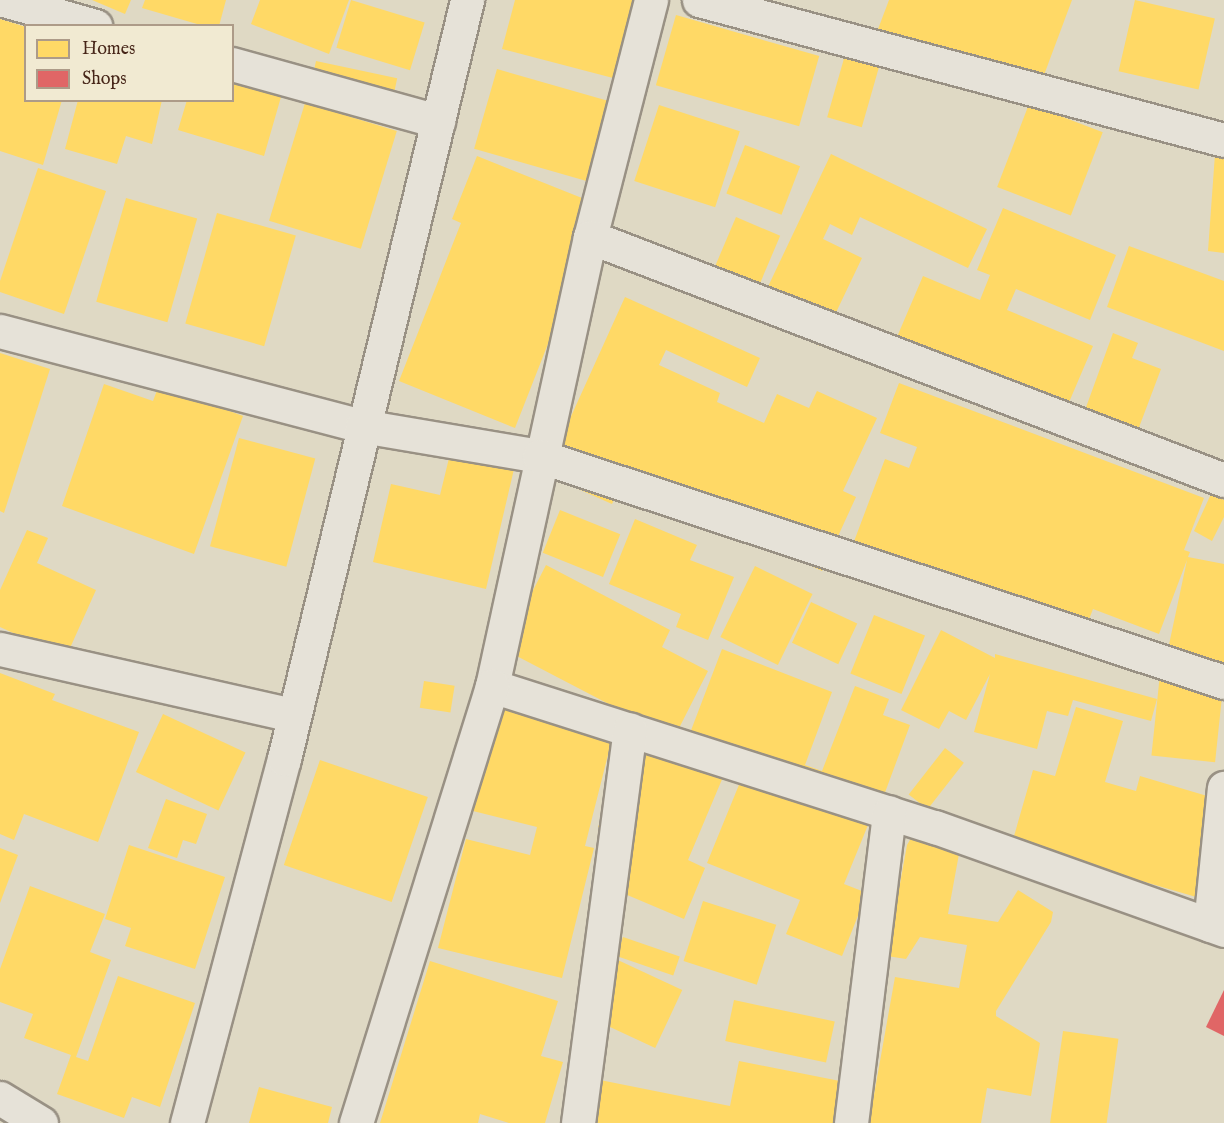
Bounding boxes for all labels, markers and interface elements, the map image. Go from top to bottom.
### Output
legend [24,24,234,102]
text: Homes [82,38,135,61]
text: Shops [82,68,127,91]

